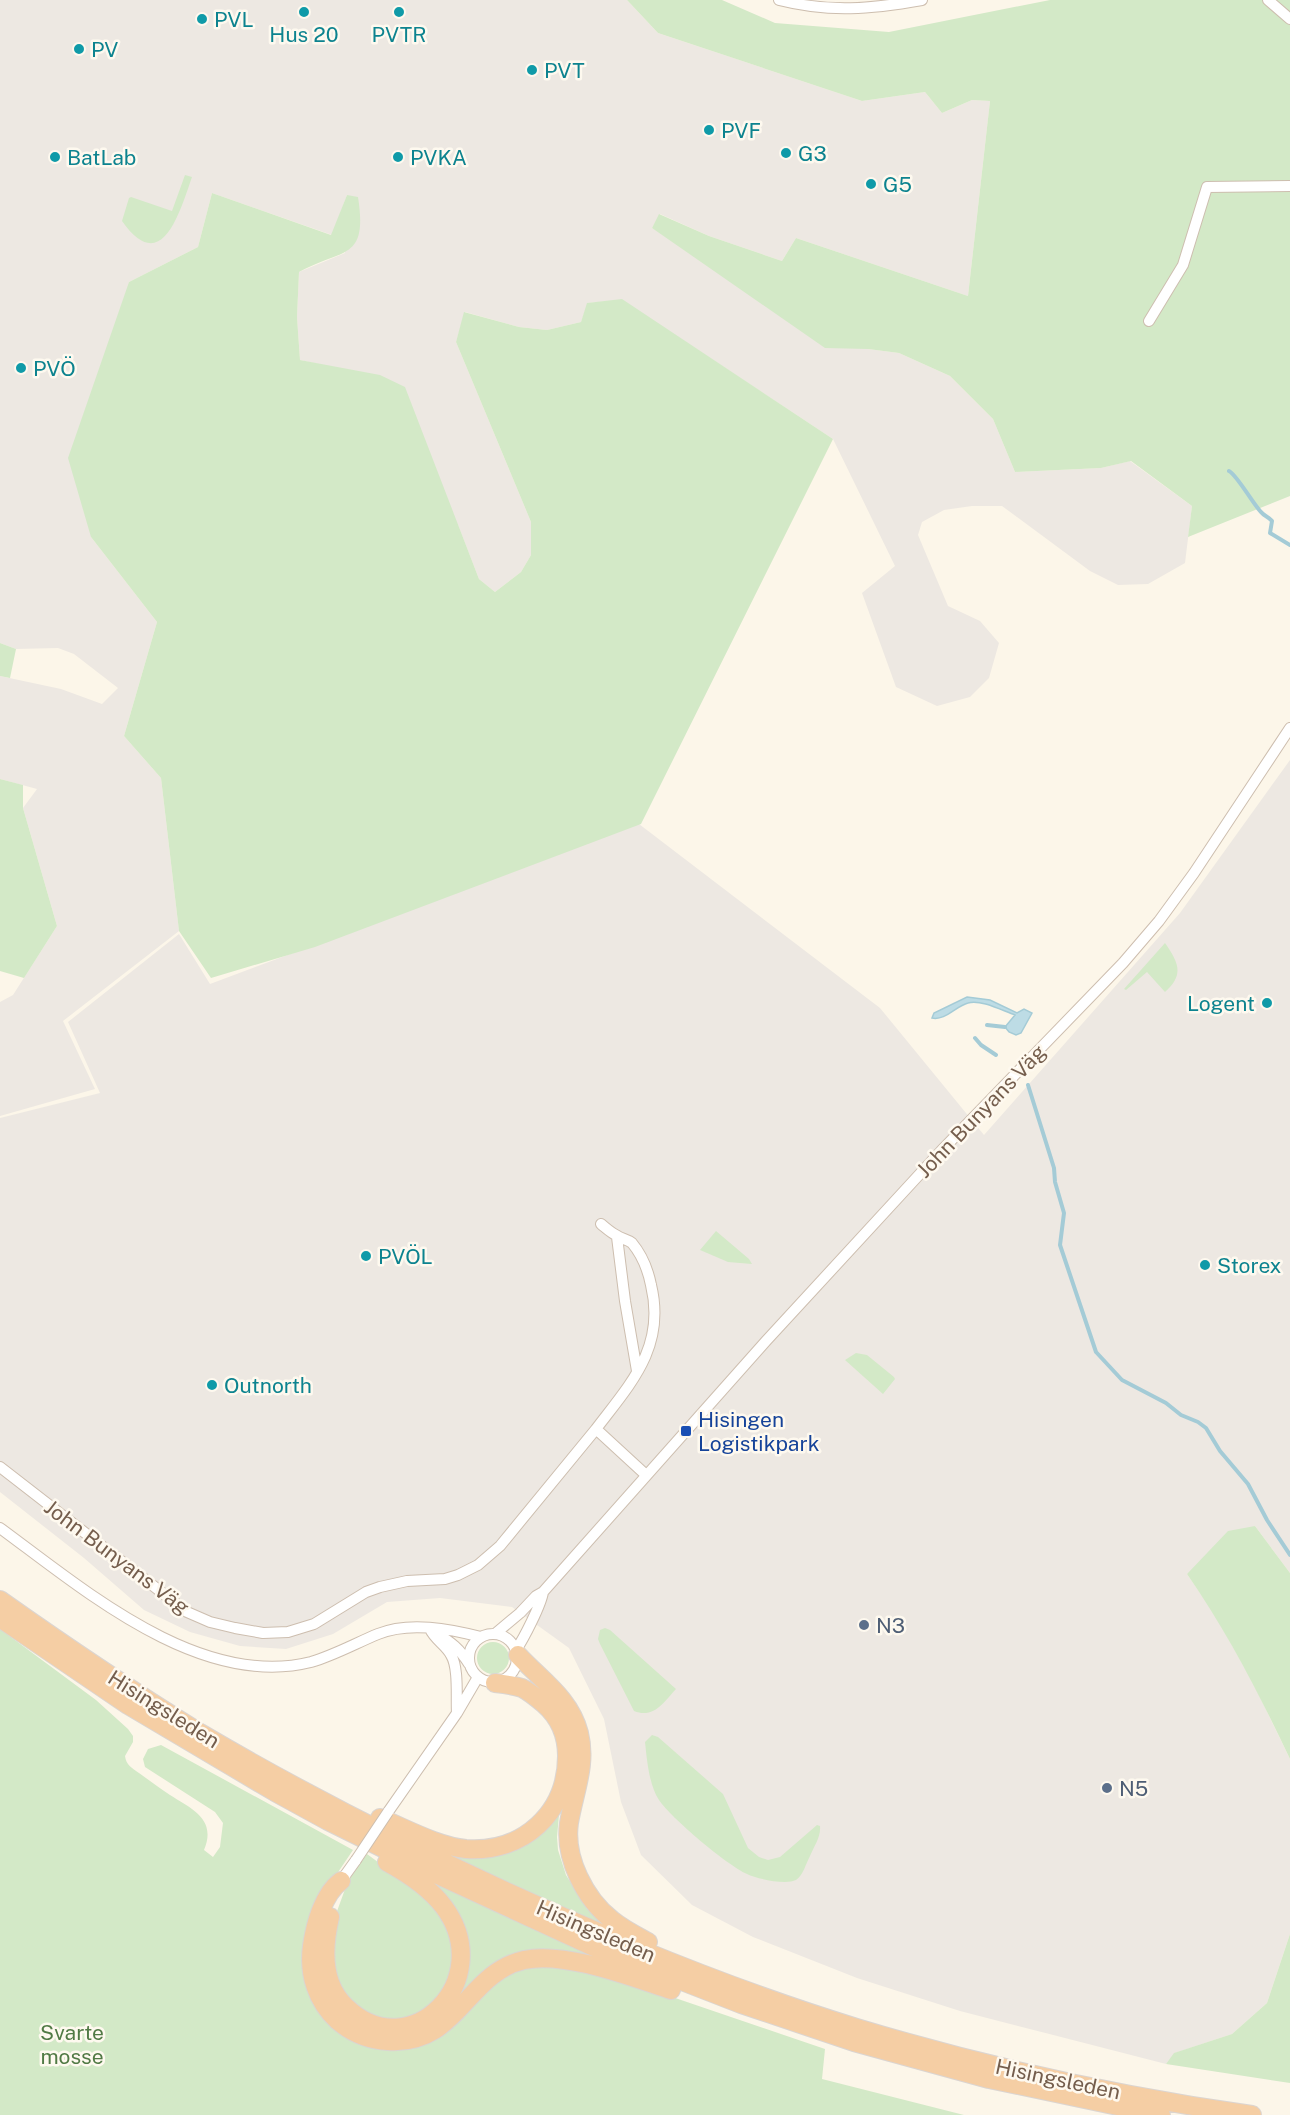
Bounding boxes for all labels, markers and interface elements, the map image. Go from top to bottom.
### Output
marker: Hus 20 [297,5,311,19]
marker: PVTR [392,5,406,19]
place label: PVL [214,7,254,32]
marker: PVL [195,12,209,26]
place label: Hus 20 [269,22,339,47]
place label: PVTR [372,22,426,47]
place label: PV [91,37,119,62]
marker: PV [72,42,86,56]
place label: PVT [544,58,585,83]
marker: PVT [525,63,539,77]
place label: PVF [721,118,761,143]
marker: PVF [702,123,716,137]
place label: G3 [798,141,827,166]
place label: BatLab [67,145,136,170]
place label: PVKA [410,145,467,170]
marker: G3 [779,146,793,160]
marker: BatLab [48,150,62,164]
marker: PVKA [391,150,405,164]
place label: G5 [883,172,912,197]
marker: G5 [864,177,878,191]
place label: PVÖ [33,356,76,381]
marker: PVÖ [14,361,28,375]
place label: Logent [1187,991,1255,1016]
marker: Logent [1260,996,1274,1010]
street label: John Bunyans Väg [911,1039,1051,1183]
place label: PVÖL [378,1244,433,1269]
marker: PVÖL [359,1249,373,1263]
place label: Storex [1217,1253,1282,1278]
marker: Storex [1198,1258,1212,1272]
place label: Outnorth [224,1373,312,1398]
marker: Outnorth [205,1378,219,1392]
place label: Hisingen Logistikpark [698,1407,820,1456]
marker: Hisingen Logistikpark [679,1424,693,1438]
street label: John Bunyans Väg [40,1494,194,1620]
place label: N3 [876,1613,905,1638]
marker: N3 [857,1618,871,1632]
street label: Hisingsleden [104,1665,224,1753]
place label: N5 [1119,1776,1148,1801]
marker: N5 [1100,1781,1114,1795]
street label: Hisingsleden [533,1895,659,1967]
park label: Svarte mosse [40,2020,104,2069]
street label: Hisingsleden [993,2054,1123,2104]

